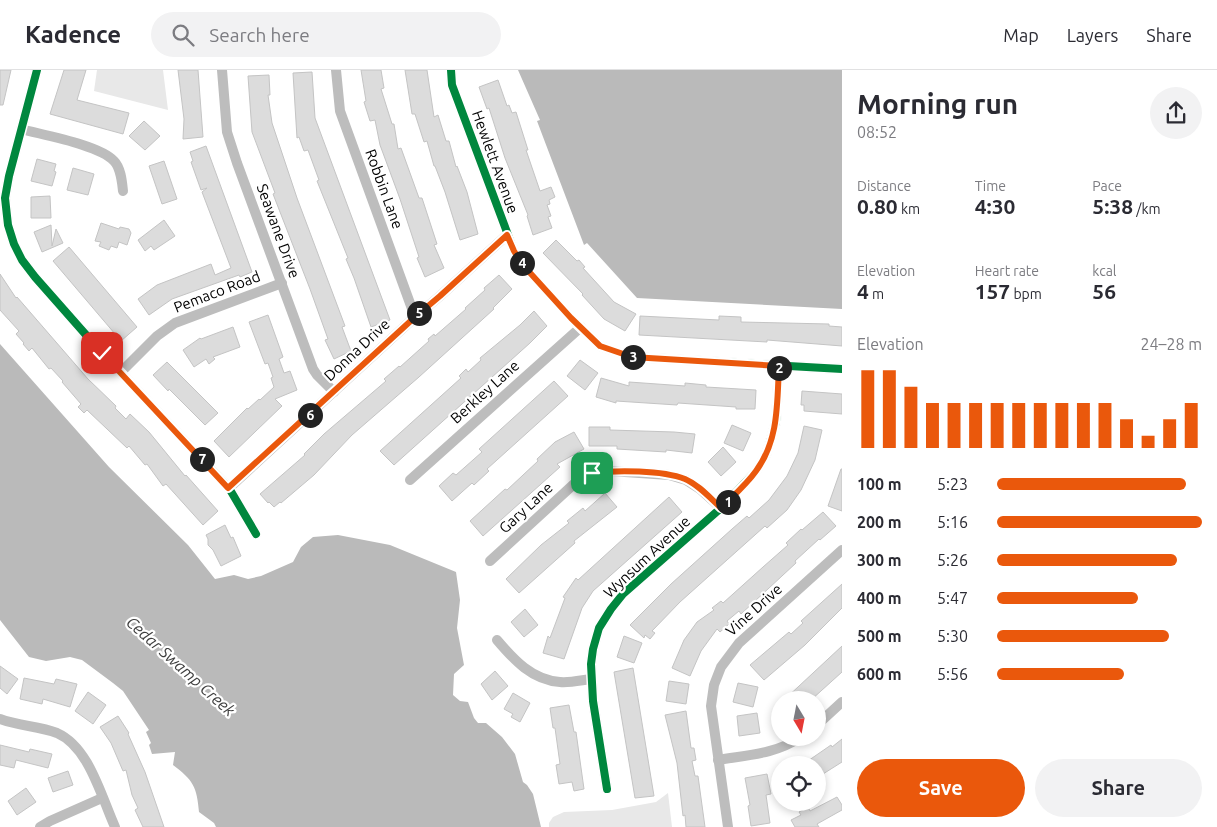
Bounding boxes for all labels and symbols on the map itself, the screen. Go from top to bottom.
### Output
street label: Hewlett Avenue [469,108,522,216]
street label: Robbin Lane [362,147,407,231]
street label: Seawane Drive [254,181,303,280]
pin: 4 [510,250,534,276]
street label: Pemaco Road [171,267,262,316]
pin: 5 [406,300,432,326]
street label: Donna Drive [320,315,393,384]
pin [81,332,123,374]
pin: 3 [620,344,646,370]
street label: Berkley Lane [447,356,522,427]
pin: 2 [766,356,792,380]
pin: 6 [298,402,322,428]
pin: 7 [190,446,214,472]
pin [571,452,613,494]
street label: Gary Lane [496,479,556,537]
pin: 1 [716,490,740,514]
street label: Wynsum Avenue [600,512,693,601]
street label: Vine Drive [722,580,785,639]
water label: Cedar Swamp Creek [123,613,240,720]
north arrow [771,691,826,746]

